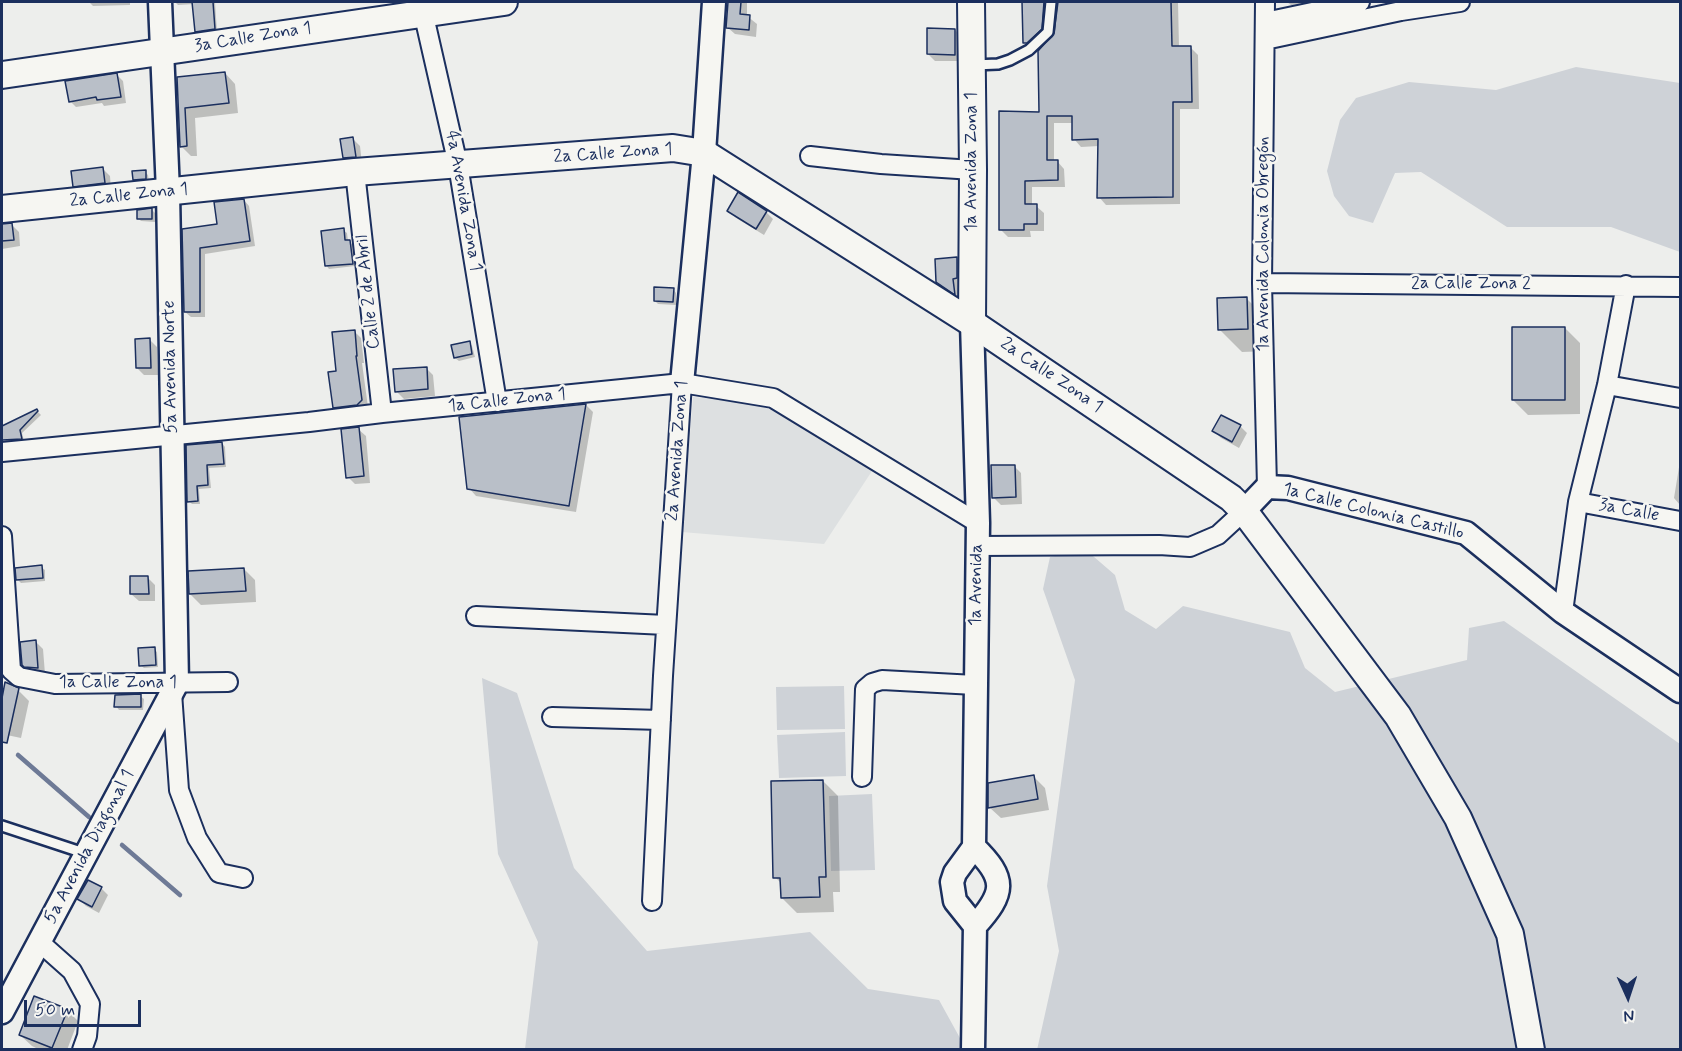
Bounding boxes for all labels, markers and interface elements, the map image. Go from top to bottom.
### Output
street label: 3a Calle Zona 1 [193,18,313,58]
street label: 1a Avenida Zona 1 [961,92,983,232]
street label: 4a Avenida Zona 1 [440,129,486,273]
street label: 1a Avenida Colonia Obregón [1253,136,1275,352]
street label: 2a Calle Zona 1 [553,139,673,169]
street label: 2a Calle Zona 1 [69,179,189,213]
street label: Calle 2 de Abril [352,234,386,350]
street label: 2a Calle Zona 2 [1411,273,1531,295]
street label: 5a Avenida Norte [159,300,183,434]
street label: 2a Calle Zona 1 [996,334,1106,418]
street label: 2a Avenida Zona 1 [662,380,694,522]
street label: 1a Calle Zona 1 [447,384,567,418]
street label: 1a Calle Colonia Castillo [1280,479,1466,545]
street label: 3a Calle [1597,495,1661,527]
street label: 1a Avenida [965,544,989,626]
street label: 1a Calle Zona 1 [59,672,177,694]
street label: 5a Avenida Diagonal 1 [40,766,140,928]
north arrow [1598,967,1658,1027]
scale bar [27,988,144,1026]
text: 50 m [35,998,75,1022]
text: N [1623,1005,1635,1026]

